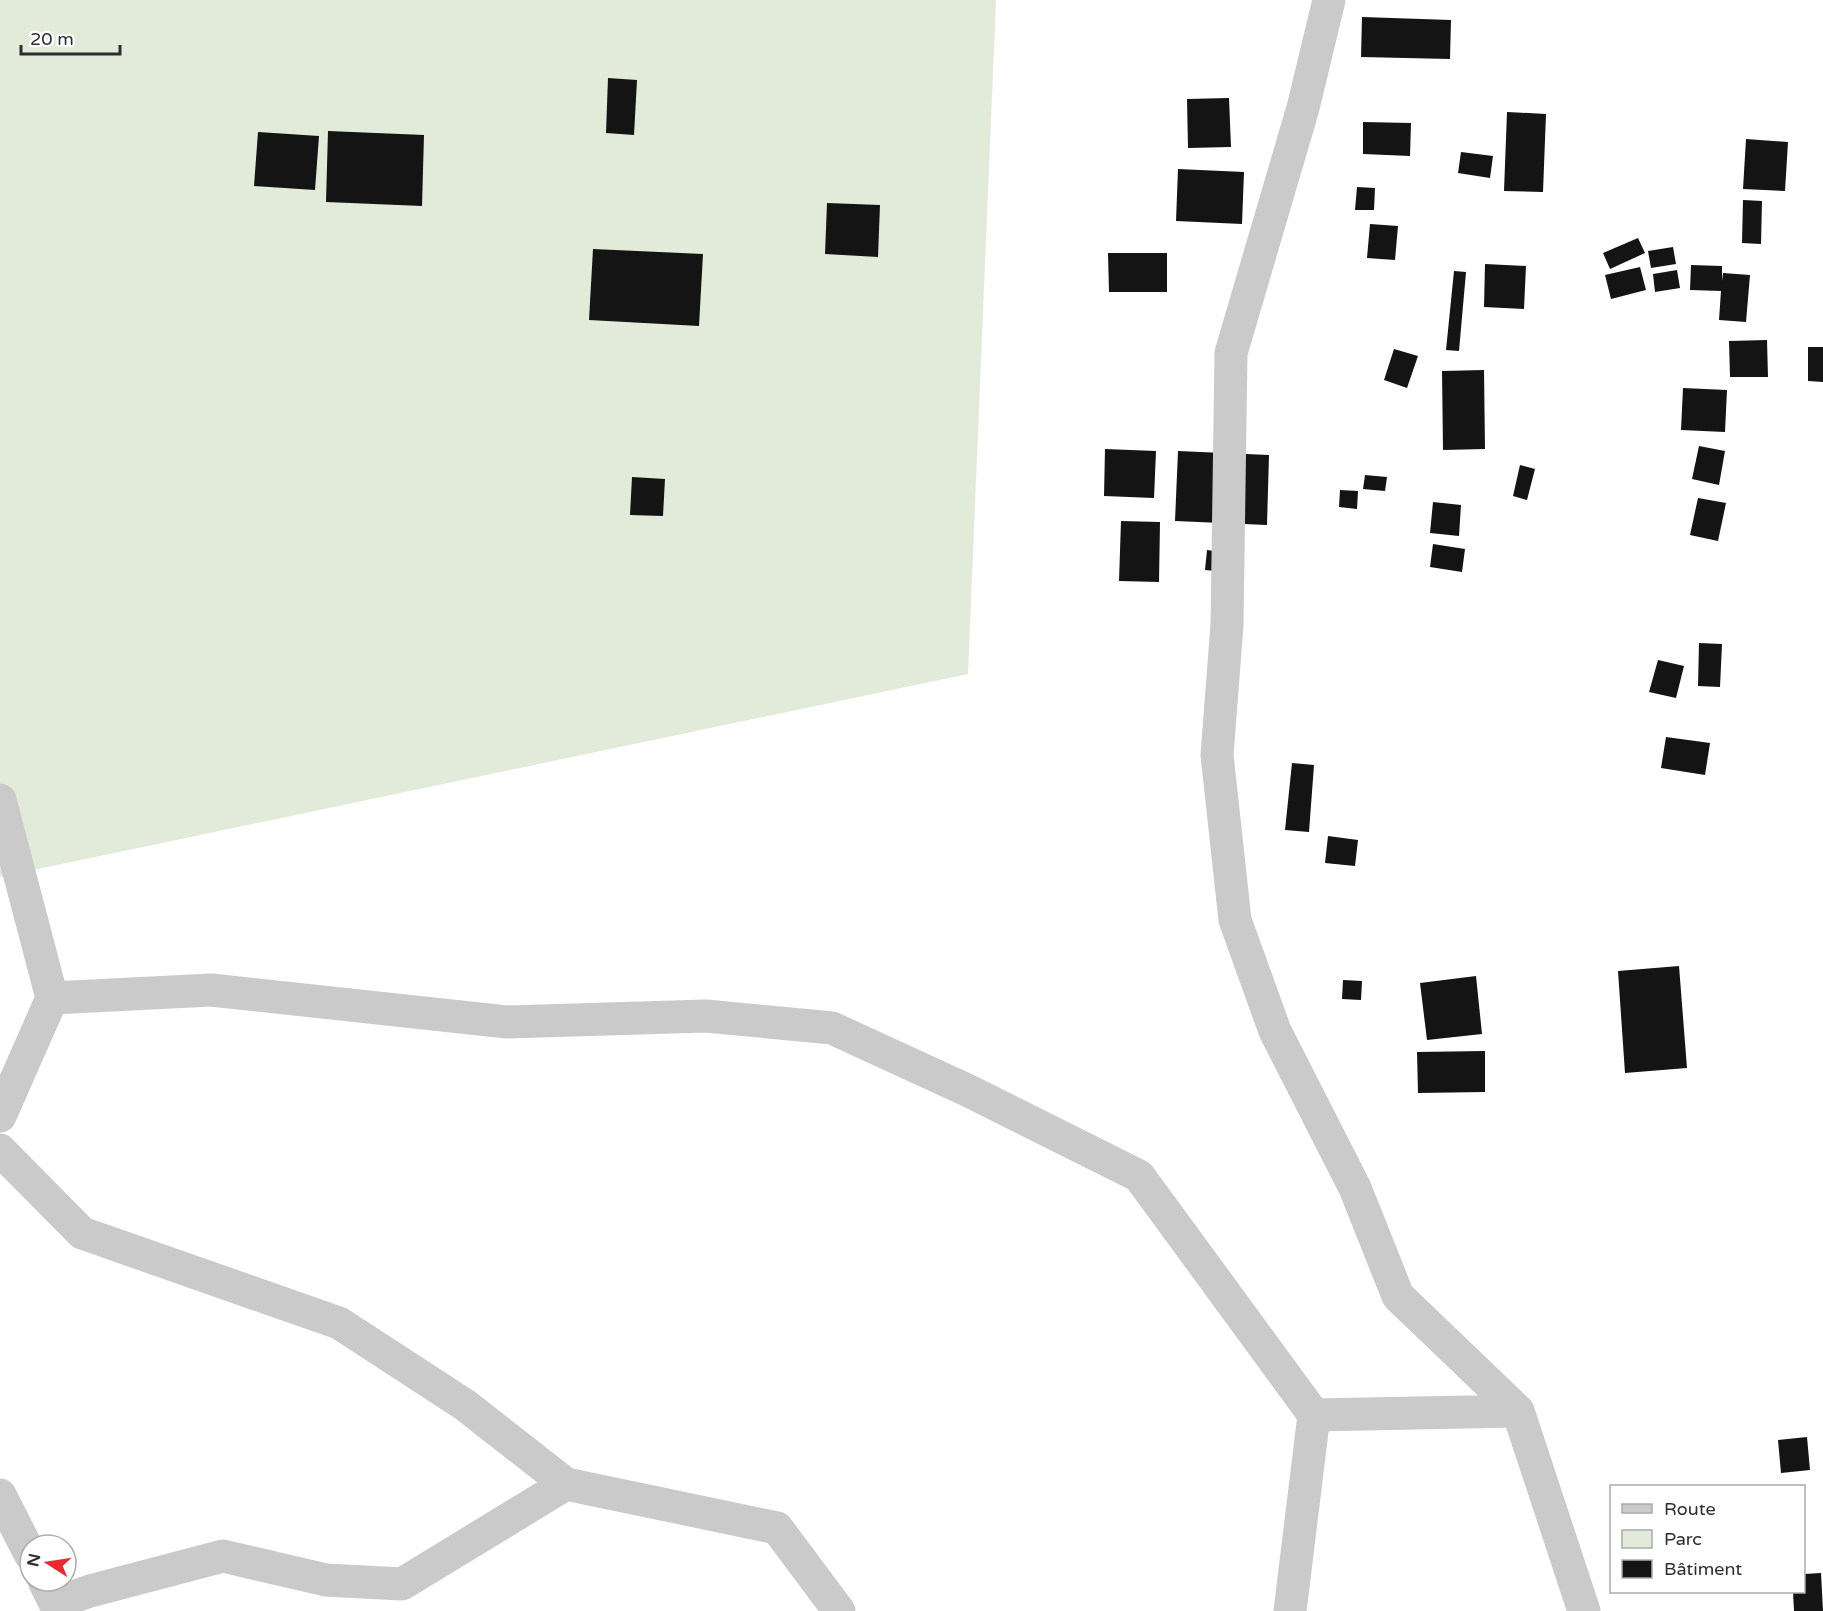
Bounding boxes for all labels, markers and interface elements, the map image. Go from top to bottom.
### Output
scale bar [21,18,120,56]
text: 20 m [30,28,74,50]
legend [1610,1485,1805,1593]
text: Route [1664,1498,1716,1520]
text: Parc [1664,1528,1702,1550]
north arrow [18,1533,78,1593]
text: N [23,1552,45,1568]
text: Bâtiment [1664,1558,1742,1580]

